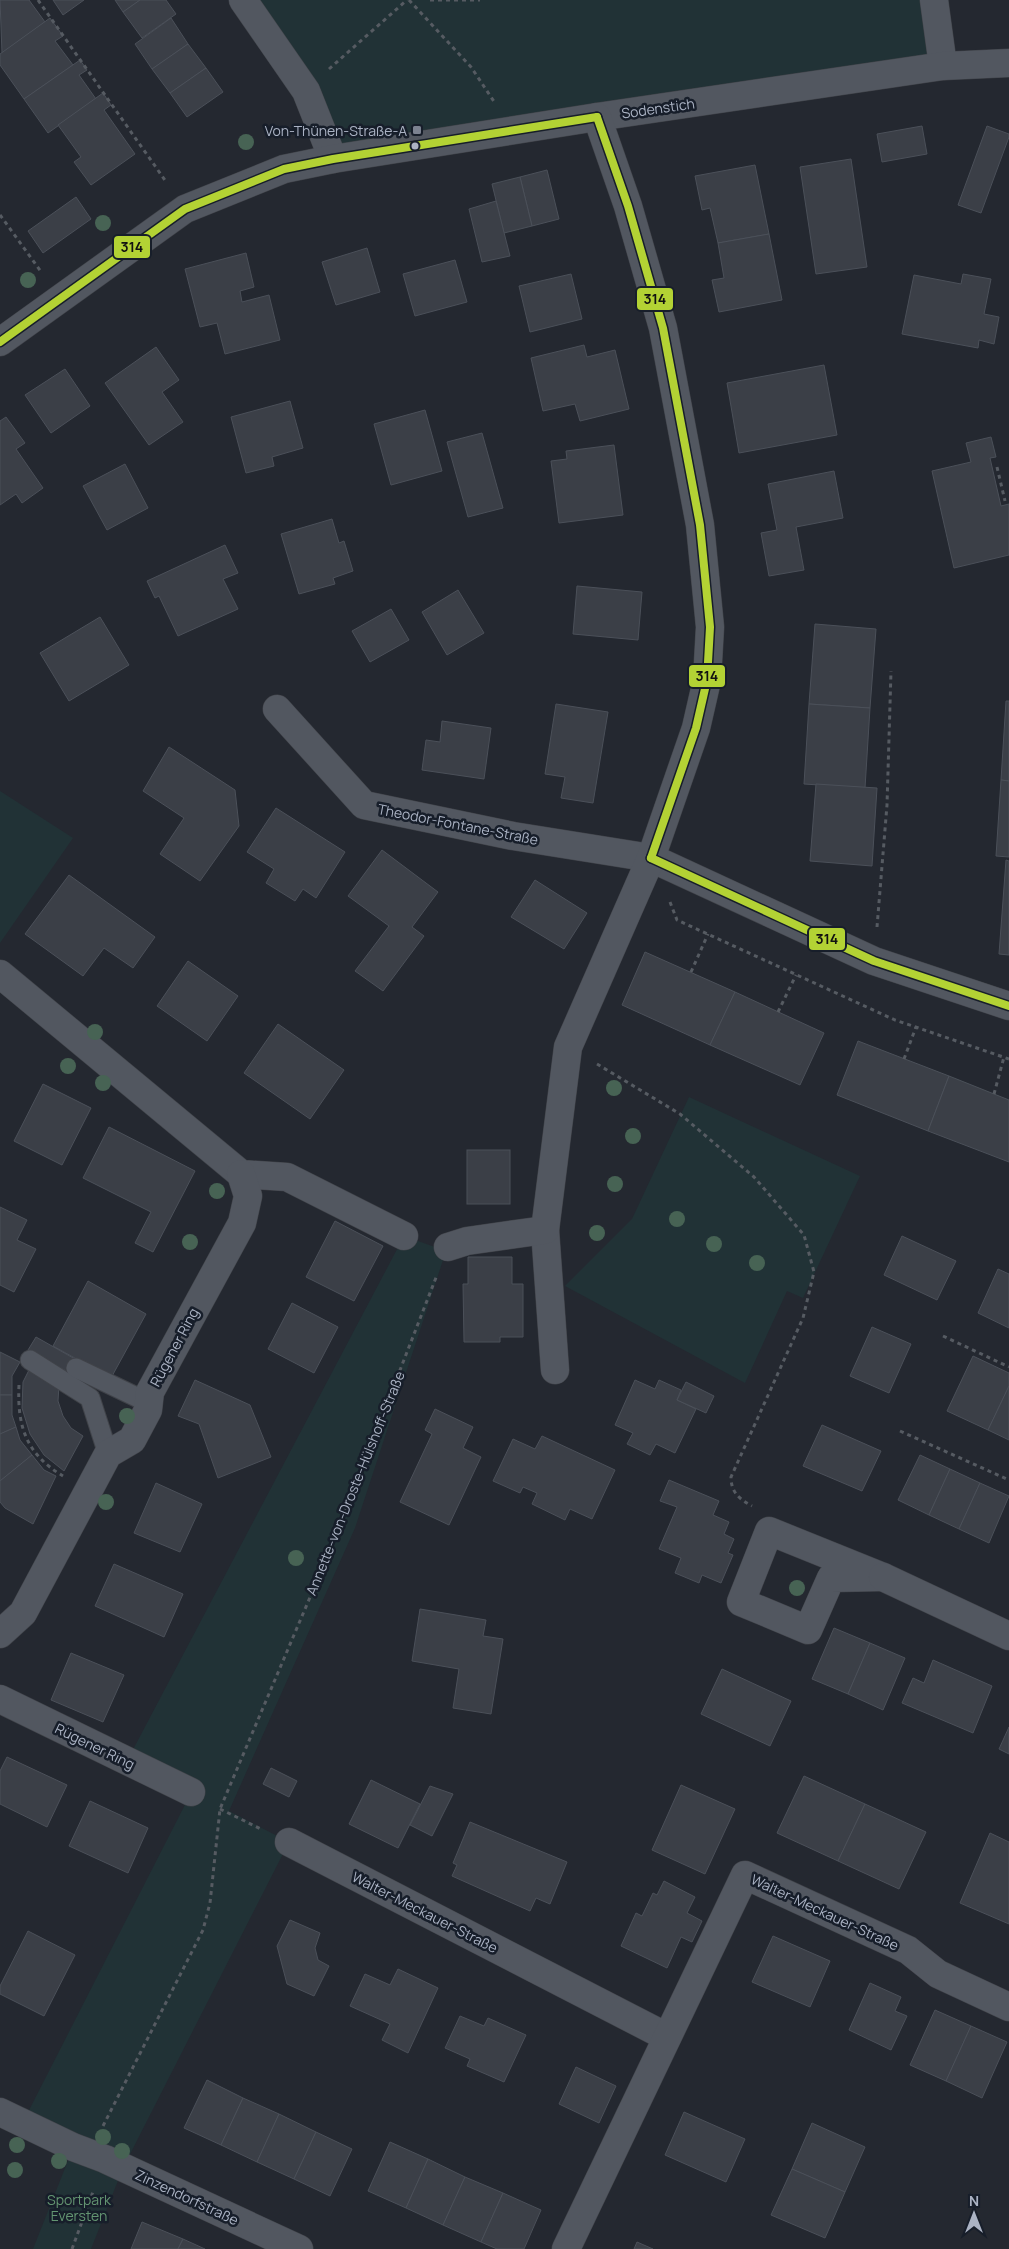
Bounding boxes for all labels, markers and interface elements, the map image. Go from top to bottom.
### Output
street label: Sodenstich [620,93,696,123]
place label: Von-Thünen-Straße-A [265,121,407,140]
marker: Von-Thünen-Straße-A [411,124,423,136]
unlabelled marker [410,141,420,151]
line badge: 314 [113,235,151,259]
text: 314 [121,237,143,256]
line badge: 314 [636,287,674,311]
text: 314 [644,289,666,308]
line badge: 314 [688,664,726,688]
text: 314 [696,666,718,685]
street label: Theodor-Fontane-Straße [376,799,540,849]
line badge: 314 [808,927,846,951]
text: 314 [816,929,838,948]
street label: Rügener Ring [145,1304,203,1390]
street label: Annette-von-Droste-Hülshoff-Straße [301,1368,409,1598]
street label: Rügener Ring [52,1719,138,1773]
street label: Walter-Meckauer-Straße [349,1867,501,1957]
street label: Walter-Meckauer-Straße [748,1869,902,1955]
street label: Zinzendorfstraße [132,2165,242,2229]
north arrow [949,2189,999,2239]
park label: Sportpark Eversten [47,2190,112,2225]
text: N [969,2191,979,2210]

